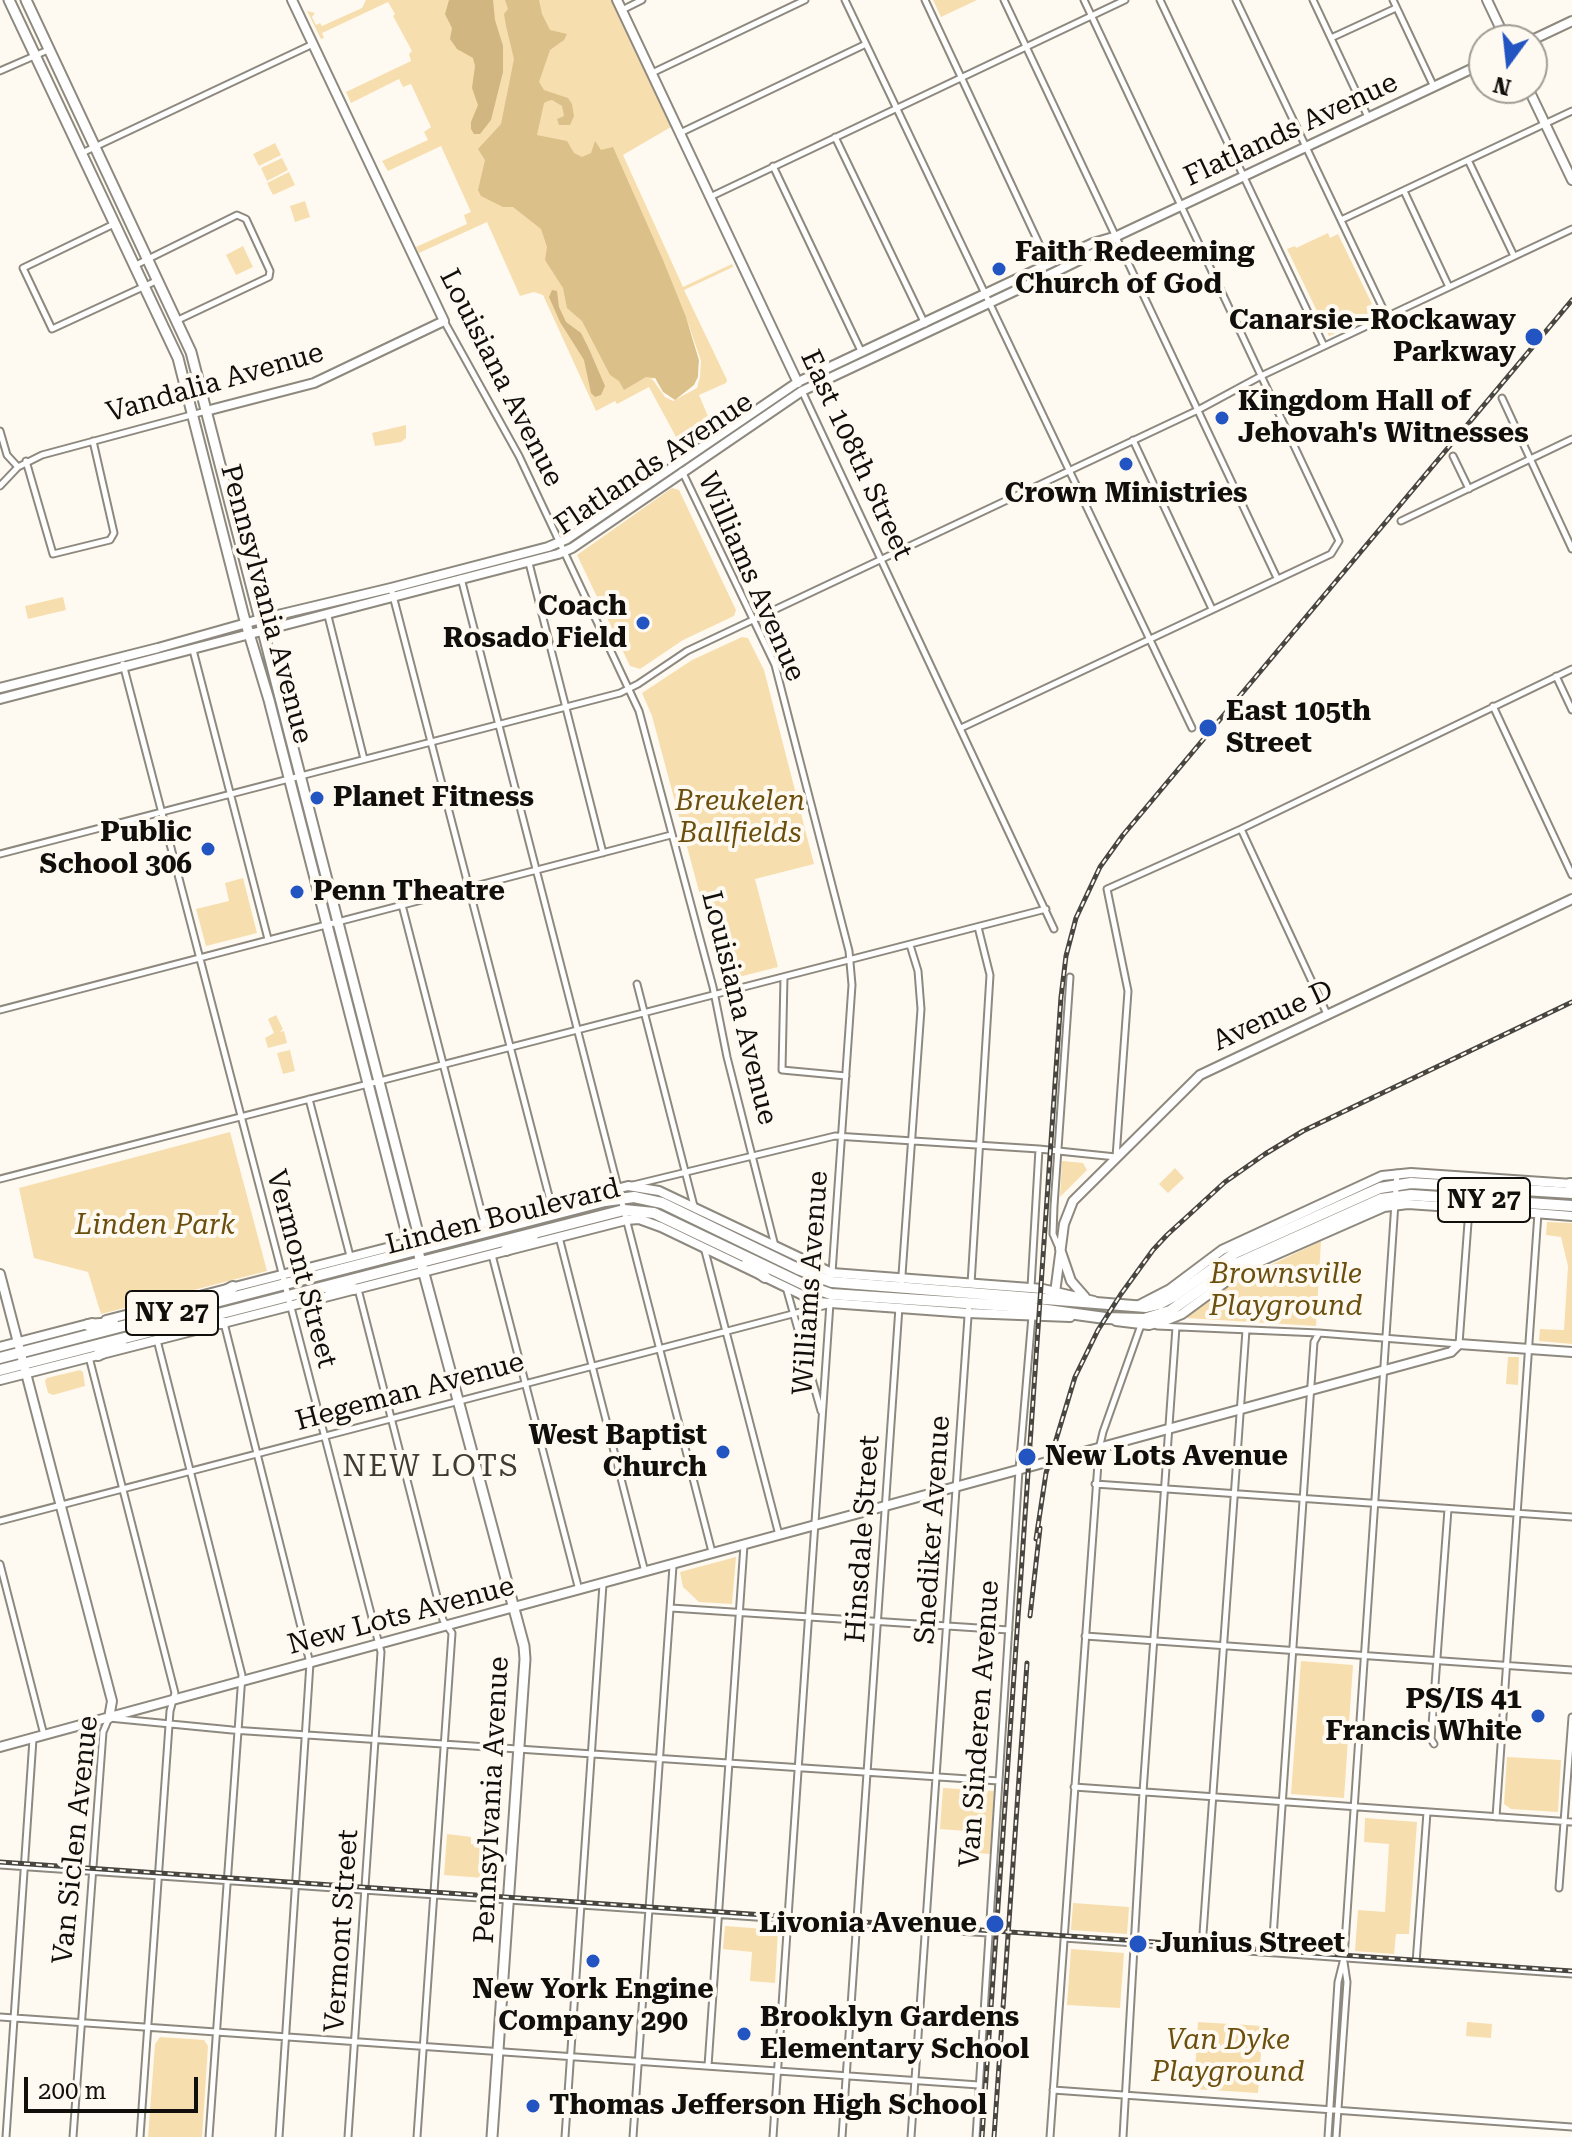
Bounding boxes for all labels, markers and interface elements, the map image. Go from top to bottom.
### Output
north arrow [1468,24,1548,104]
street label: Flatlands Avenue [1179,66,1403,194]
text: N [1491,71,1514,100]
place label: Faith Redeeming Church of God [1015,236,1254,302]
marker: Faith Redeeming Church of God [990,260,1008,278]
street label: Louisiana Avenue [432,264,570,492]
place label: Canarsie–Rockaway Parkway [1229,304,1516,370]
marker: Canarsie–Rockaway Parkway [1523,326,1545,348]
street label: Vandalia Avenue [103,336,327,430]
street label: East 108th Street [793,345,919,565]
street label: Flatlands Avenue [549,385,759,543]
place label: Kingdom Hall of Jehovah's Witnesses [1238,385,1529,451]
marker: Kingdom Hall of Jehovah's Witnesses [1213,409,1231,427]
marker: Crown Ministries [1117,455,1135,473]
street label: Pennsylvania Avenue [213,461,319,747]
street label: Williams Avenue [690,467,812,687]
place label: Crown Ministries [1004,477,1248,511]
place label: Coach Rosado Field [443,590,627,656]
marker: Coach Rosado Field [634,614,652,632]
place label: East 105th Street [1226,695,1371,761]
marker: East 105th Street [1197,717,1219,739]
place label: Planet Fitness [333,781,534,815]
park label: Breukelen Ballfields [675,785,805,851]
marker: Planet Fitness [308,789,326,807]
place label: Public School 306 [40,816,192,882]
marker: Public School 306 [199,840,217,858]
place label: Penn Theatre [313,875,505,909]
marker: Penn Theatre [288,883,306,901]
street label: Louisiana Avenue [694,888,784,1128]
street label: Avenue D [1207,973,1339,1059]
street label: Vermont Street [258,1166,344,1372]
street label: Williams Avenue [786,1170,836,1396]
street label: Linden Boulevard [382,1172,624,1262]
road number: NY 27 [1438,1178,1530,1222]
park label: Linden Park [75,1209,235,1243]
park label: Brownsville Playground [1209,1258,1363,1324]
road number: NY 27 [126,1291,218,1335]
street label: Hegeman Avenue [292,1345,528,1439]
street label: Snediker Avenue [908,1415,958,1645]
place label: West Baptist Church [528,1419,707,1485]
street label: Hinsdale Street [839,1434,887,1644]
place label: New Lots Avenue [1045,1440,1288,1474]
marker: West Baptist Church [714,1443,732,1461]
marker: New Lots Avenue [1016,1446,1038,1468]
district label: NEW LOTS [342,1449,520,1485]
street label: New Lots Avenue [284,1570,518,1662]
street label: Van Sinderen Avenue [953,1579,1007,1869]
street label: Pennsylvania Avenue [468,1656,516,1944]
place label: PS/IS 41 Francis White [1325,1683,1522,1749]
marker: PS/IS 41 Francis White [1529,1707,1547,1725]
street label: Van Siclen Avenue [46,1714,106,1966]
street label: Vermont Street [318,1828,366,2034]
place label: Livonia Avenue [759,1907,977,1941]
marker: Livonia Avenue [984,1913,1006,1935]
place label: Junius Street [1156,1927,1345,1961]
marker: Junius Street [1127,1933,1149,1955]
marker: New York Engine Company 290 [584,1952,602,1970]
place label: New York Engine Company 290 [472,1973,714,2039]
place label: Brooklyn Gardens Elementary School [760,2001,1029,2067]
park label: Van Dyke Playground [1151,2024,1305,2090]
marker: Brooklyn Gardens Elementary School [735,2025,753,2043]
scale bar [28,2061,202,2111]
text: 200 m [38,2077,106,2105]
place label: Thomas Jefferson High School [549,2089,987,2123]
marker: Thomas Jefferson High School [524,2097,542,2115]

